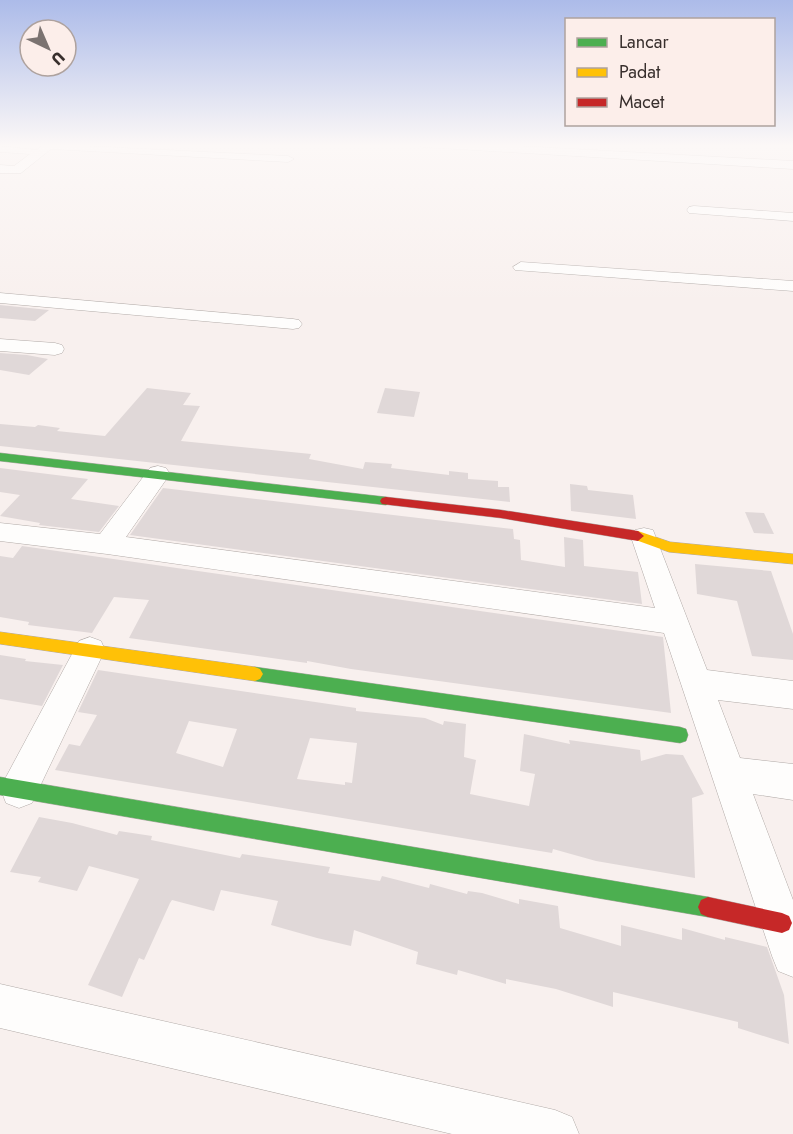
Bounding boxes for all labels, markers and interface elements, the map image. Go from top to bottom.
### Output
north arrow [18,18,78,78]
legend [565,18,775,126]
text: Lancar [619,29,669,55]
text: U [46,46,70,71]
text: Padat [619,59,661,85]
text: Macet [619,89,665,115]

